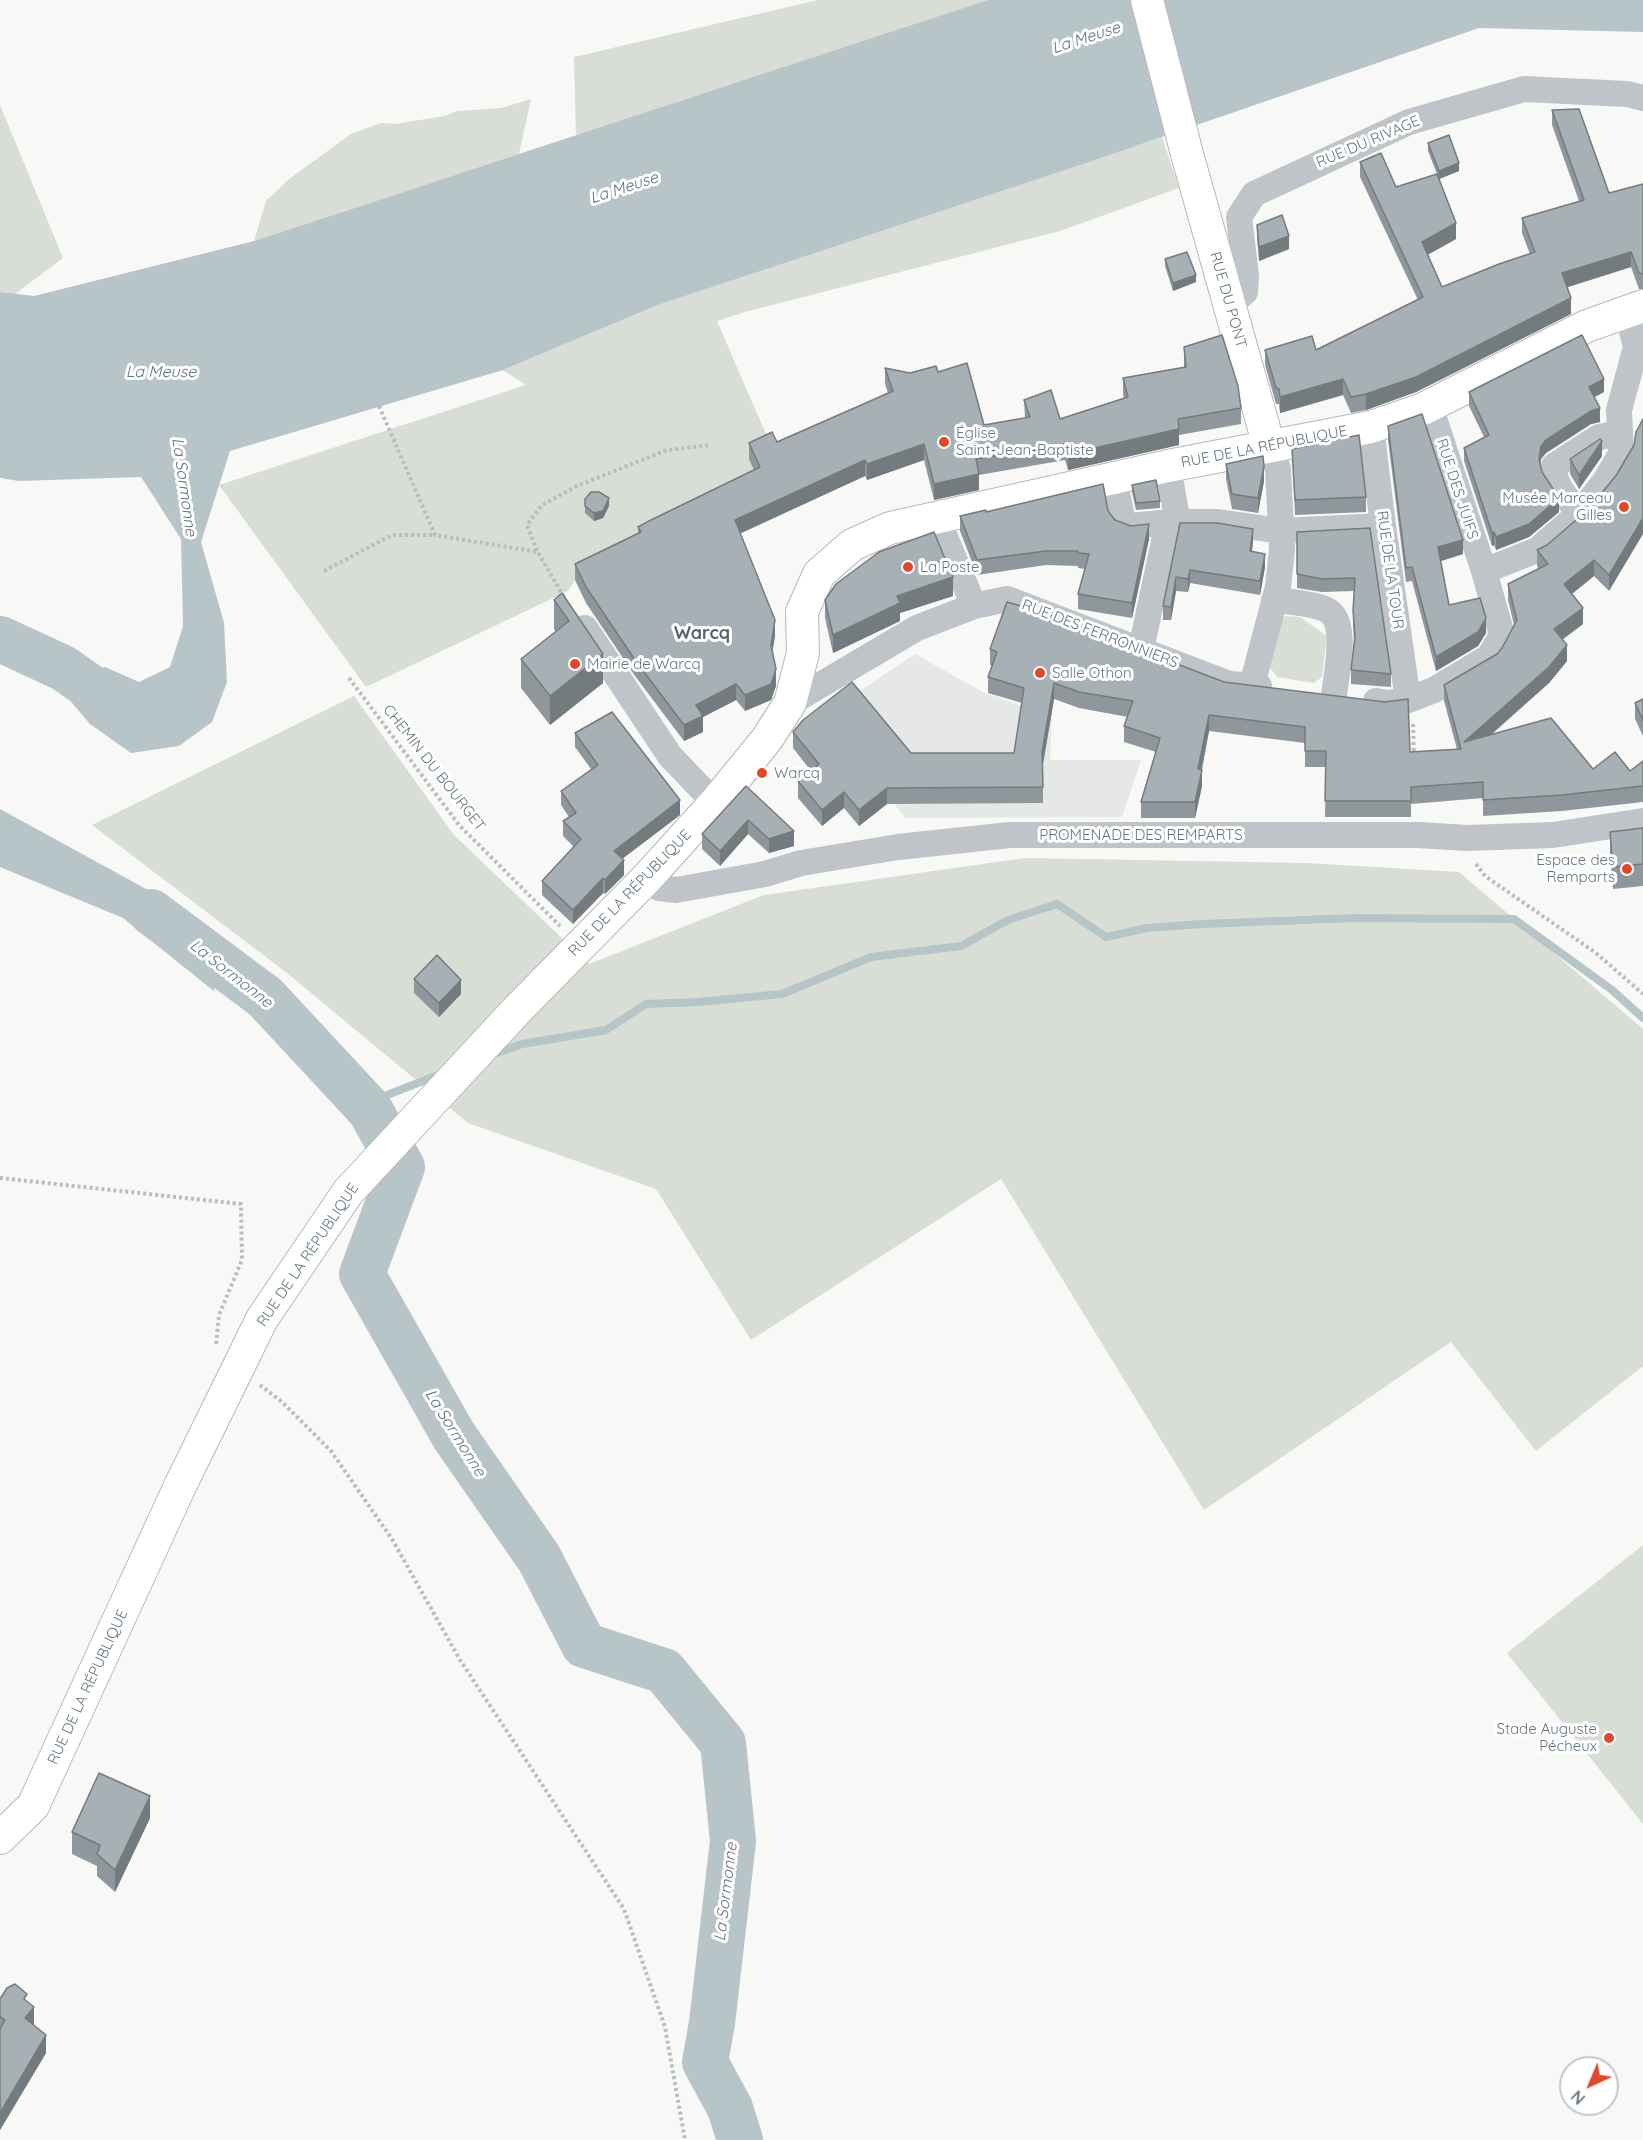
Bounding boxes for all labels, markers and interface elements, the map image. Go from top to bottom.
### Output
water label: La Meuse [1050,18,1122,58]
street label: RUE DU RIVAGE [1314,112,1422,172]
water label: La Meuse [588,168,660,208]
street label: RUE DU PONT [1206,250,1250,350]
water label: La Meuse [126,362,196,382]
street label: RUE DE LA RÉPUBLIQUE [1179,422,1349,472]
place label: Église Saint-Jean-Baptiste [956,424,1094,459]
marker: Église Saint-Jean-Baptiste [937,435,951,449]
street label: RUE DES JUIFS [1432,436,1482,542]
water label: La Sormonne [168,437,200,537]
place label: Musée Marceau Gilles [1502,489,1612,524]
marker: Musée Marceau Gilles [1617,500,1631,514]
street label: RUE DE LA TOUR [1373,510,1407,630]
place label: La Poste [920,558,980,576]
marker: La Poste [901,560,915,574]
street label: RUE DES FERRONNIERS [1019,596,1181,672]
district label: Warcq [674,623,730,645]
place label: Mairie de Warcq [587,655,701,673]
marker: Mairie de Warcq [568,657,582,671]
place label: Salle Othon [1052,664,1132,682]
marker: Salle Othon [1033,666,1047,680]
street label: CHEMIN DU BOURGET [379,701,489,835]
place label: Warcq [774,764,820,782]
marker: Warcq [755,766,769,780]
street label: RUE DE LA RÉPUBLIQUE [565,826,695,960]
street label: PROMENADE DES REMPARTS [1039,826,1243,844]
place label: Espace des Remparts [1536,851,1615,886]
marker: Espace des Remparts [1620,862,1634,876]
water label: La Sormonne [186,936,276,1012]
street label: RUE DE LA RÉPUBLIQUE [253,1180,363,1330]
water label: La Sormonne [421,1386,489,1480]
street label: RUE DE LA RÉPUBLIQUE [44,1607,132,1767]
place label: Stade Auguste Pécheux [1497,1720,1597,1755]
marker: Stade Auguste Pécheux [1602,1731,1616,1745]
water label: La Sormonne [710,1842,742,1942]
north arrow [1559,2056,1619,2116]
text: N [1567,2086,1589,2109]

